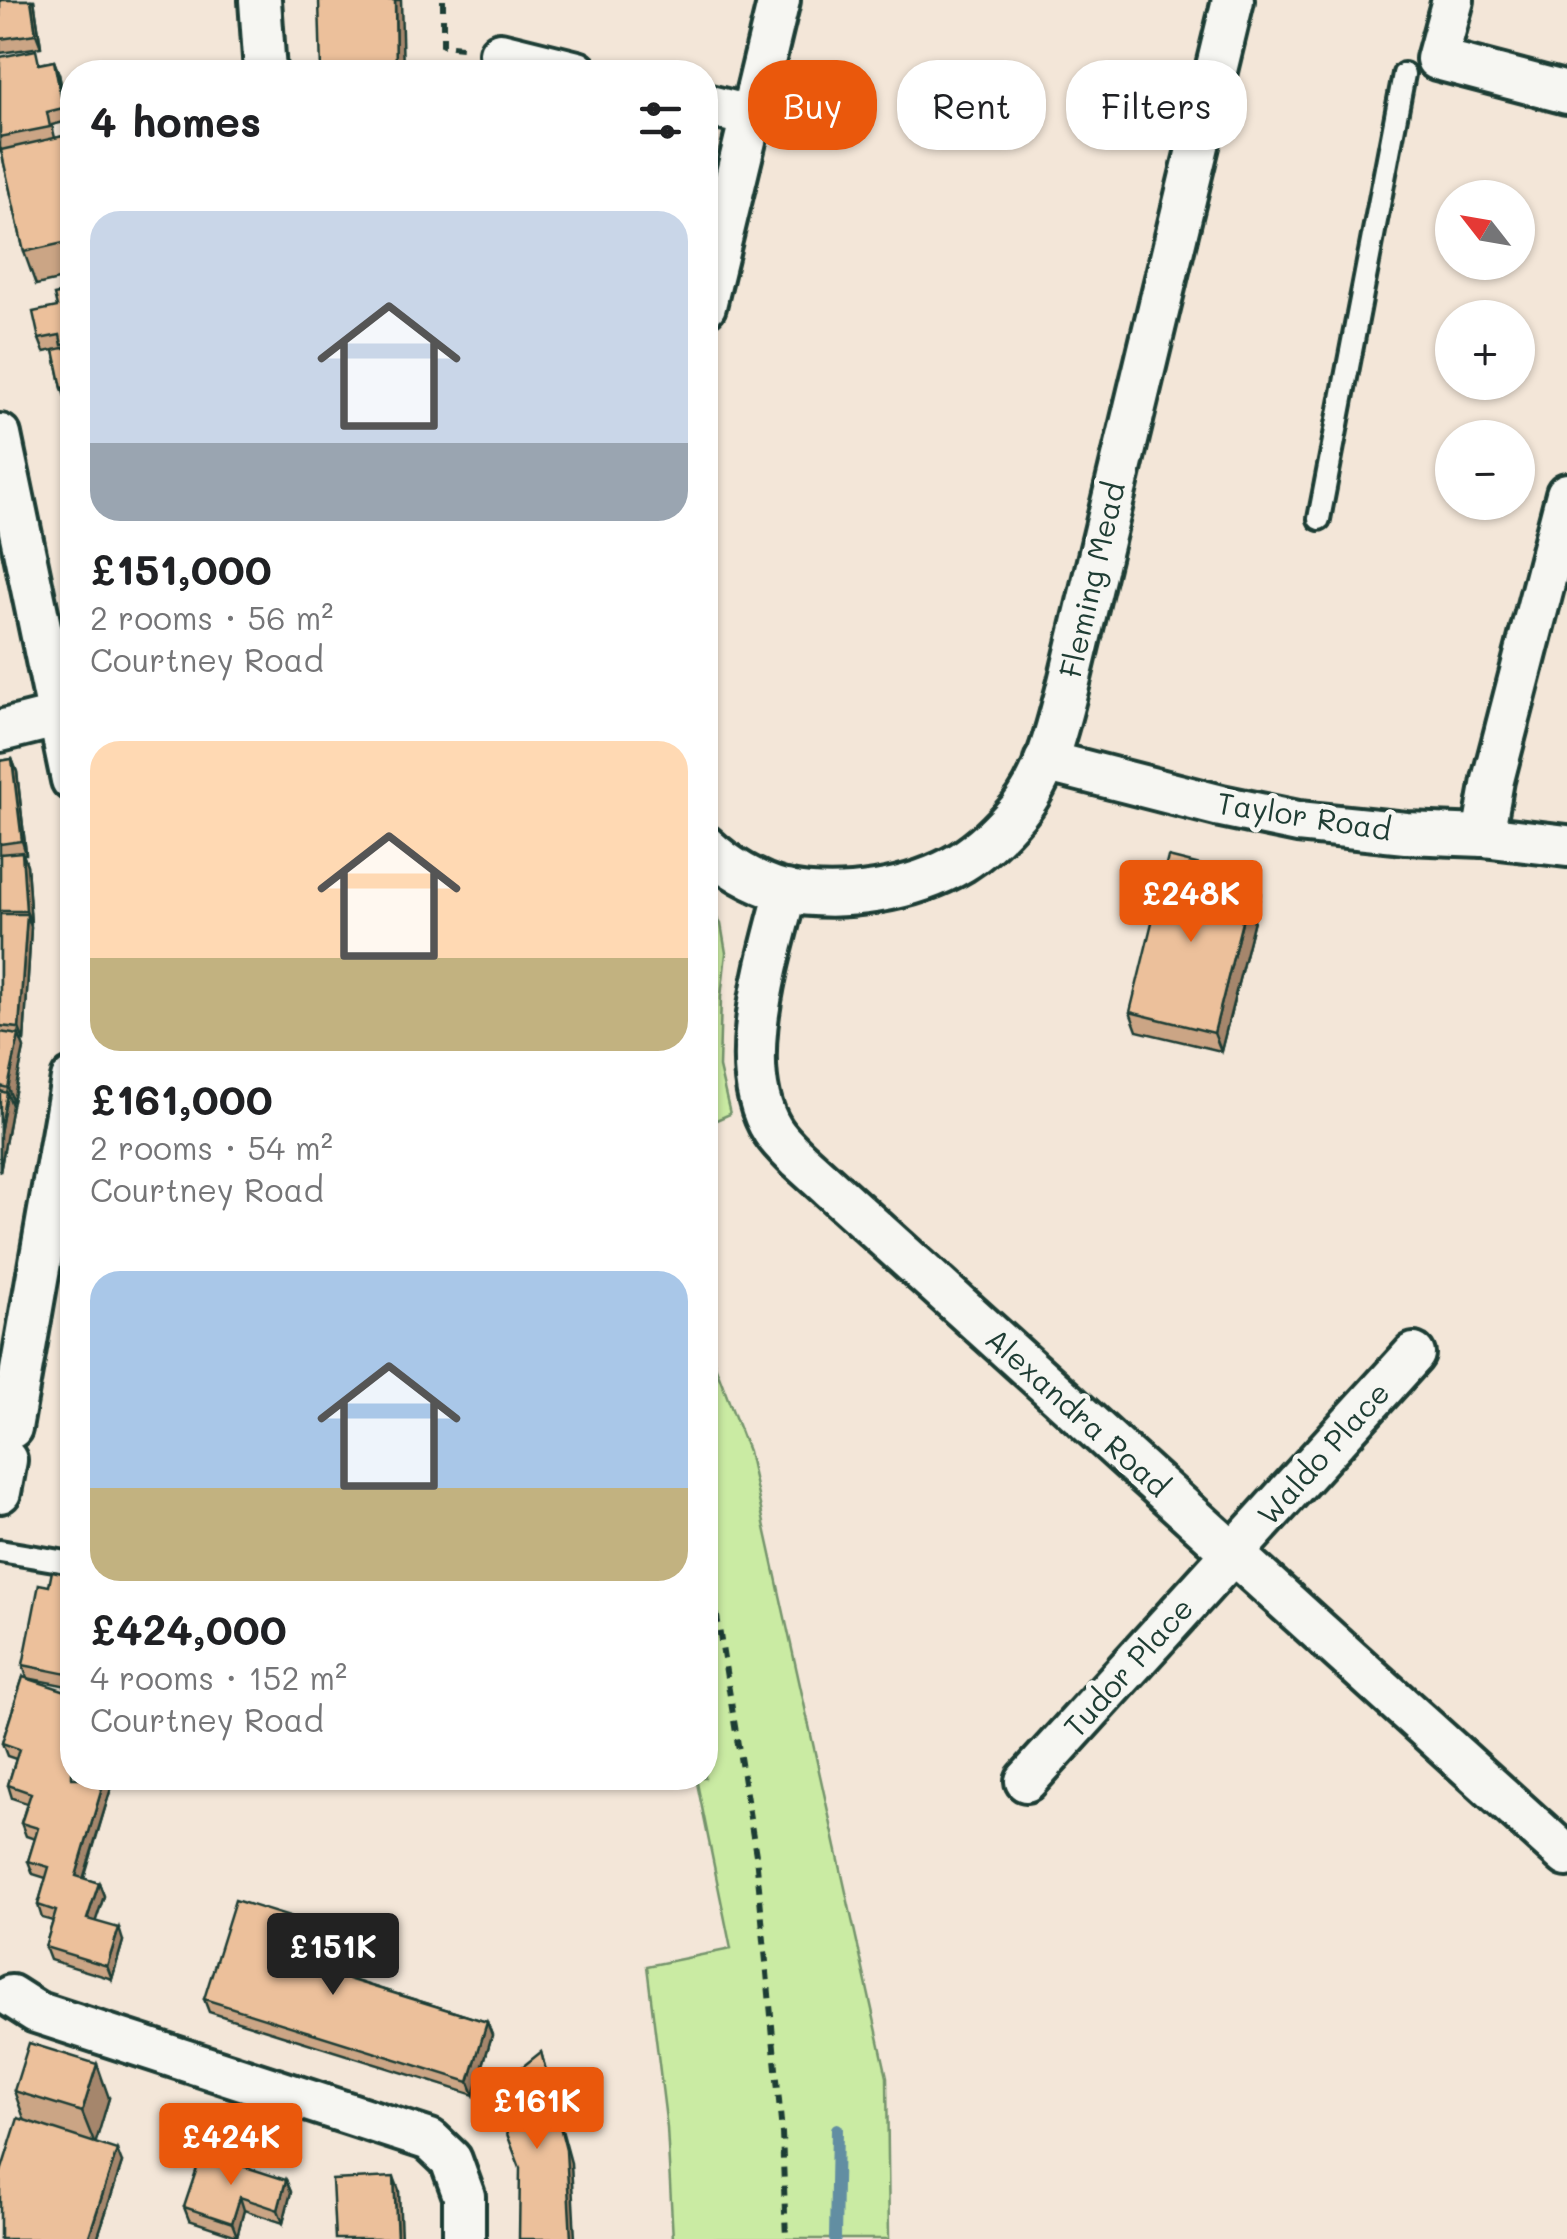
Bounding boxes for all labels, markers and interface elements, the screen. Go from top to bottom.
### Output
chip: Buy [748,60,877,150]
chip: Rent [897,60,1046,150]
chip: Filters [1066,60,1247,150]
text: 4 homes [90,93,261,148]
icon: filters [633,93,688,148]
north arrow [1435,180,1535,280]
map controls [1435,180,1535,520]
icon: home [299,276,479,456]
button: + [1435,300,1535,400]
button: − [1435,420,1535,520]
street label: Fleming Mead [1049,478,1133,681]
text: £151,000 [90,541,272,596]
text: 2 rooms · 56 m² [90,596,333,638]
text: Courtney Road [90,638,324,680]
street label: Taylor Road [1214,782,1394,849]
icon: home [299,806,479,986]
pin: £248K [1121,860,1261,945]
text: £248K [1142,871,1240,913]
text: £161,000 [90,1071,273,1126]
text: 2 rooms · 54 m² [90,1126,333,1168]
text: Courtney Road [90,1168,324,1210]
street label: Alexandra Road [978,1318,1179,1505]
icon: home [299,1336,479,1516]
street label: Waldo Place [1248,1372,1398,1533]
street label: Tudor Place [1054,1588,1201,1745]
text: £424,000 [90,1601,287,1656]
text: 4 rooms · 152 m² [90,1656,347,1698]
text: Courtney Road [90,1698,324,1740]
pin: £151K [263,1913,403,1998]
text: £151K [289,1924,377,1966]
pin: £161K [467,2067,607,2152]
text: £161K [493,2078,581,2120]
pin: £424K [161,2103,301,2188]
text: £424K [181,2114,281,2156]

